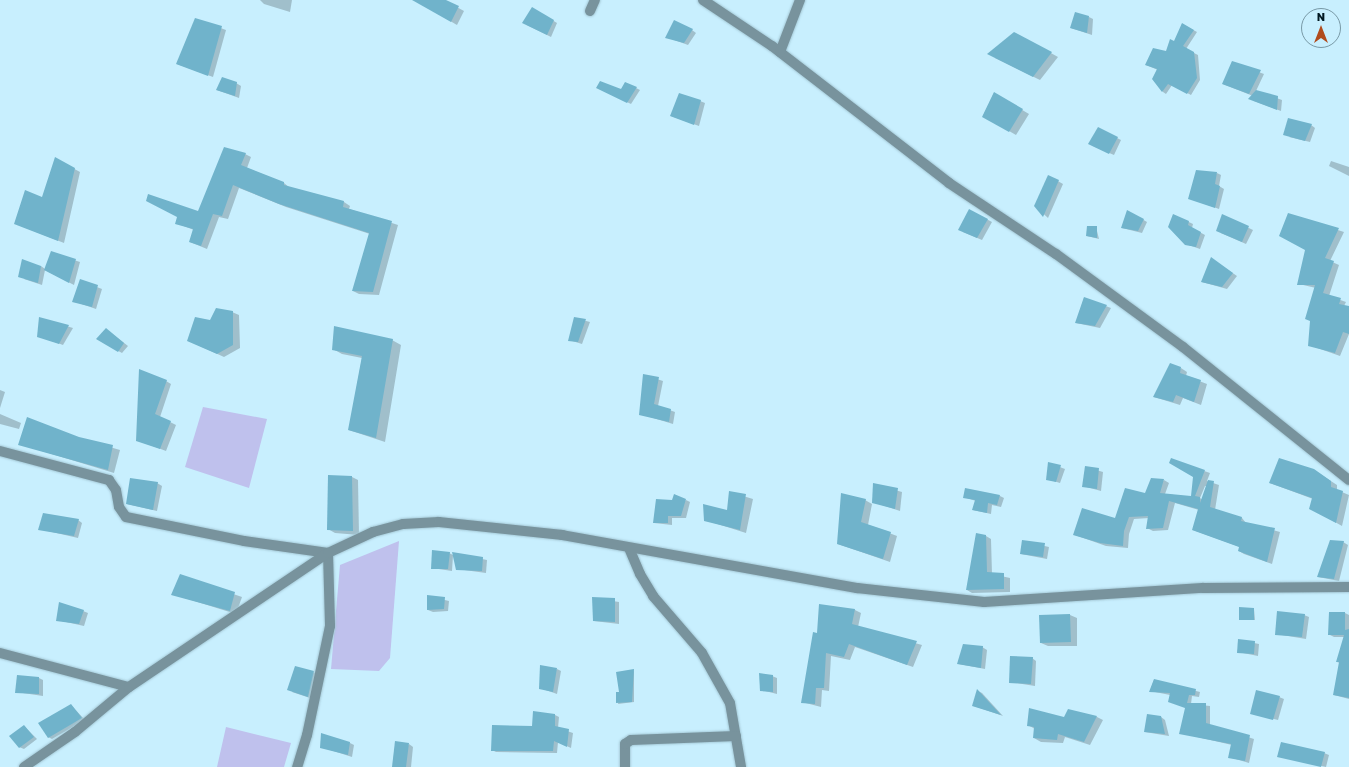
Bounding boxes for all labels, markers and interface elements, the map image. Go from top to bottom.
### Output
north arrow [1301,8,1341,48]
text: N [1317,10,1325,23]

